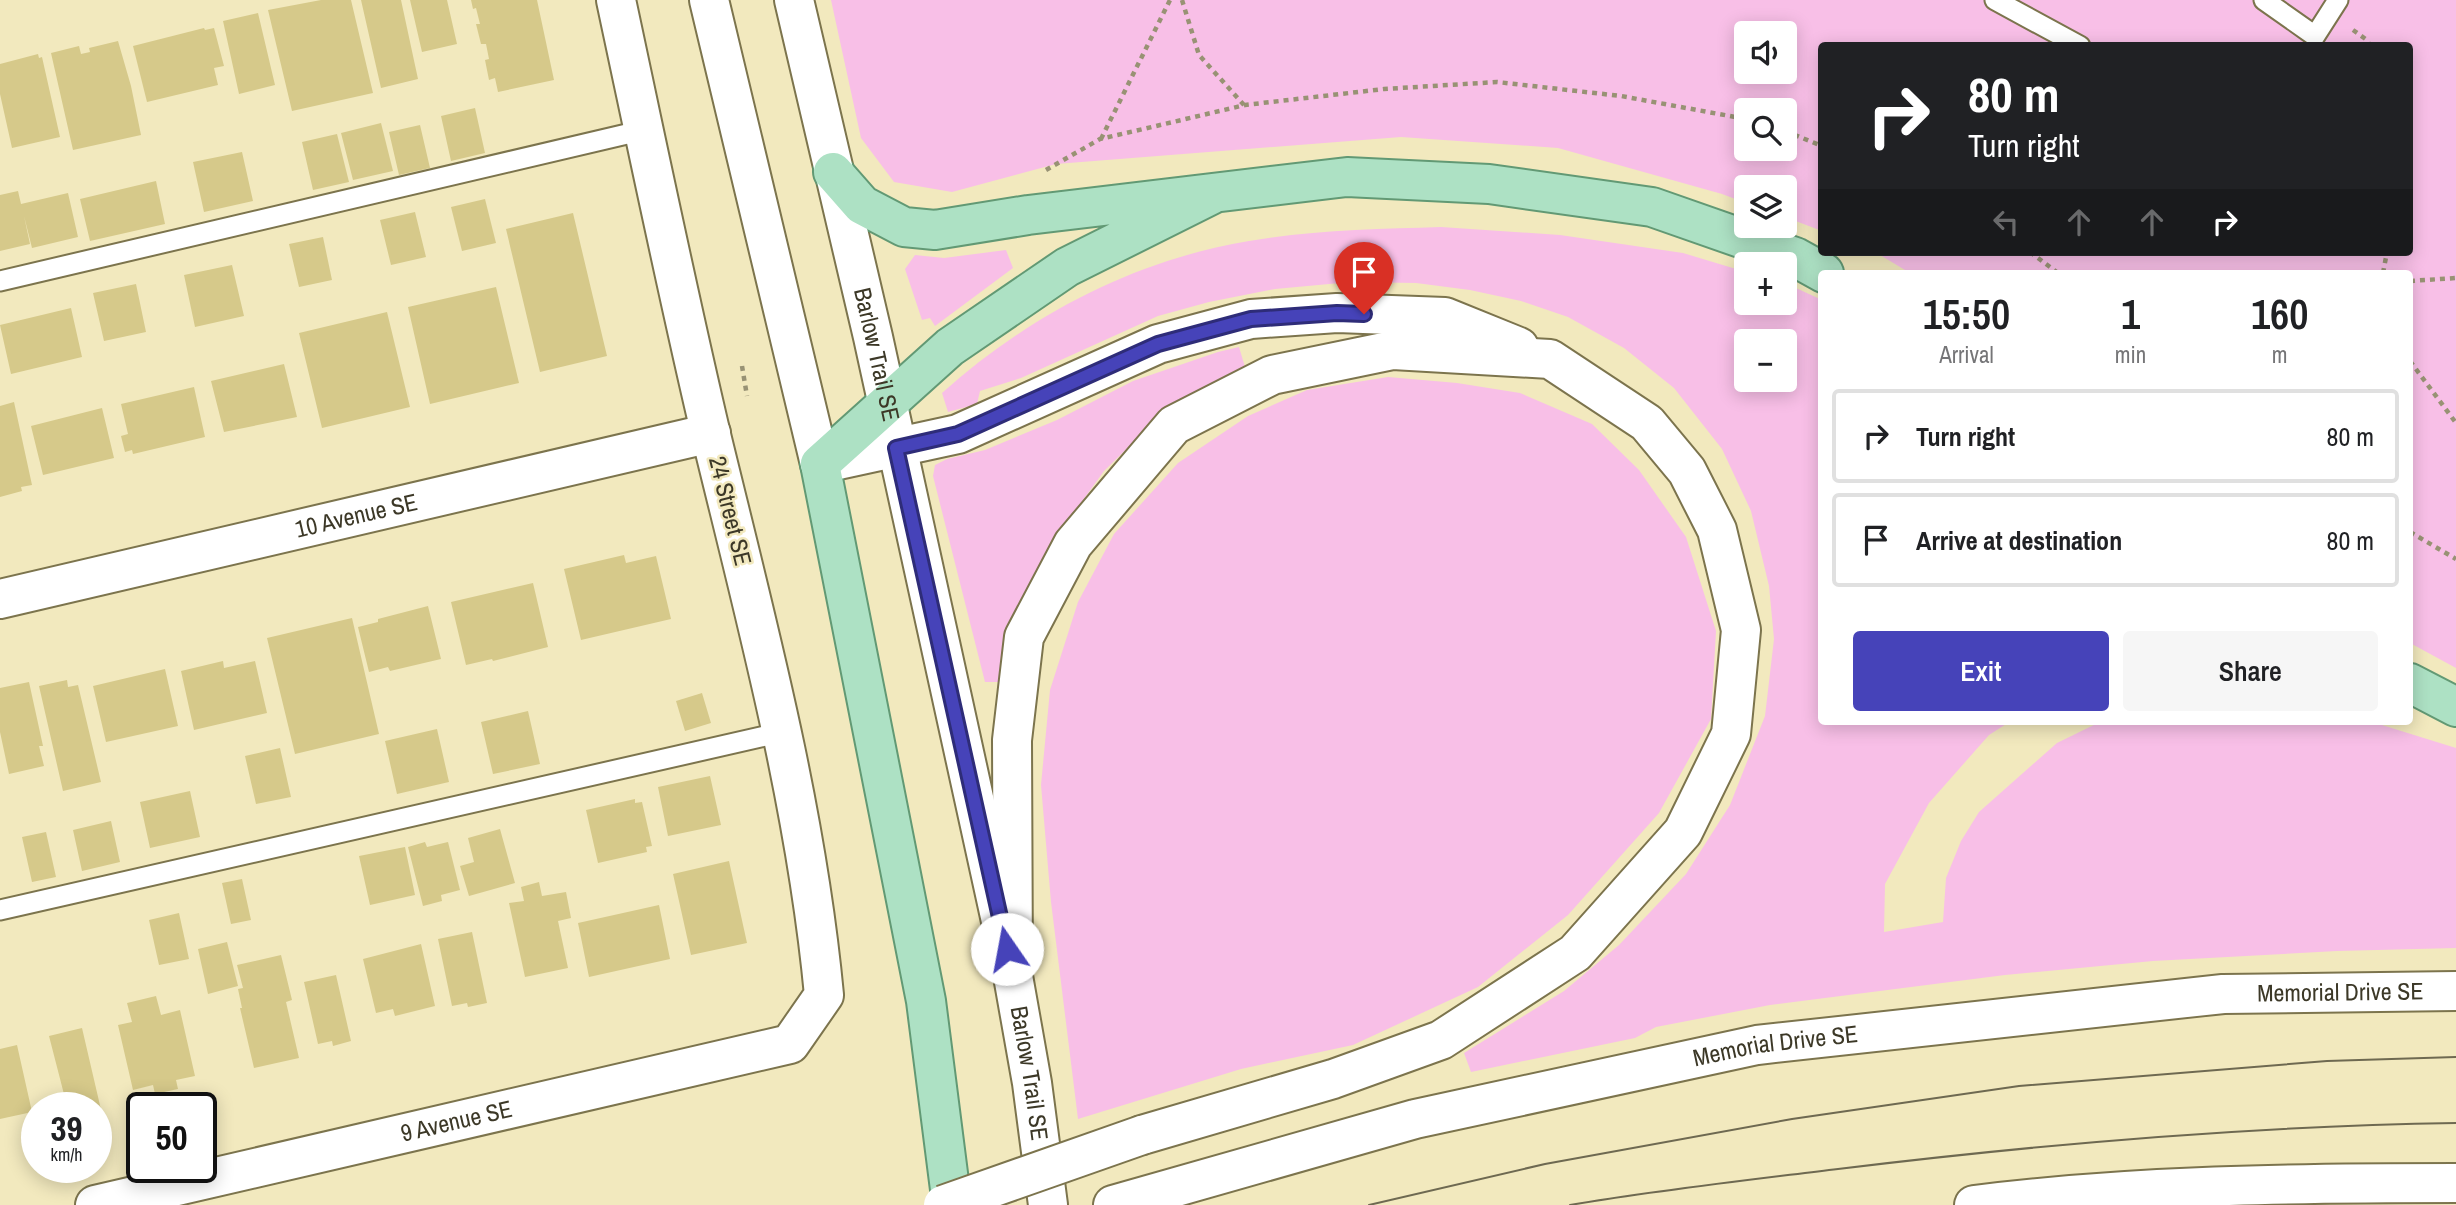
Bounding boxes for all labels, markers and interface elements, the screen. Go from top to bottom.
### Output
map controls [1734,21,1797,392]
button: sound [1734,21,1797,84]
text: 80 m [1968,61,2060,127]
icon: right [1853,70,1944,161]
button: search [1734,98,1797,161]
text: Turn right [1968,124,2080,167]
button: layers [1734,175,1797,238]
icon: left [1987,203,2025,241]
icon: ahead [2060,203,2098,241]
icon: ahead [2133,203,2171,241]
icon: right [2206,203,2244,241]
pin [1334,242,1394,314]
button: + [1734,252,1797,315]
icon: arrive [1345,253,1383,291]
street label: Barlow Trail SE [847,284,908,424]
text: 15:50 [1923,286,2010,342]
text: 1 [2121,286,2140,342]
text: 160 [2251,286,2308,342]
button: − [1734,329,1797,392]
text: Arrival [1939,339,1994,370]
text: min [2115,339,2146,370]
text: m [2272,339,2287,370]
icon: right [1857,417,1895,455]
text: Turn right [1916,419,2015,454]
text: 80 m [2327,419,2374,454]
street label: 24 Street SE [702,453,760,569]
street label: 10 Avenue SE [292,485,420,545]
icon: arrive [1857,521,1895,559]
text: Arrive at destination [1916,523,2122,558]
text: 80 m [2327,523,2374,558]
button: Exit [1853,631,2109,711]
button: Share [2123,631,2378,711]
position arrow [970,912,1044,986]
street label: Memorial Drive SE [2257,974,2424,1009]
street label: Barlow Trail SE [1004,1003,1056,1142]
street label: Memorial Drive SE [1690,1017,1859,1073]
speed limit sign: 50 [126,1092,217,1183]
street label: 9 Avenue SE [397,1092,515,1149]
text: 39 [51,1105,82,1152]
text: km/h [51,1142,83,1167]

